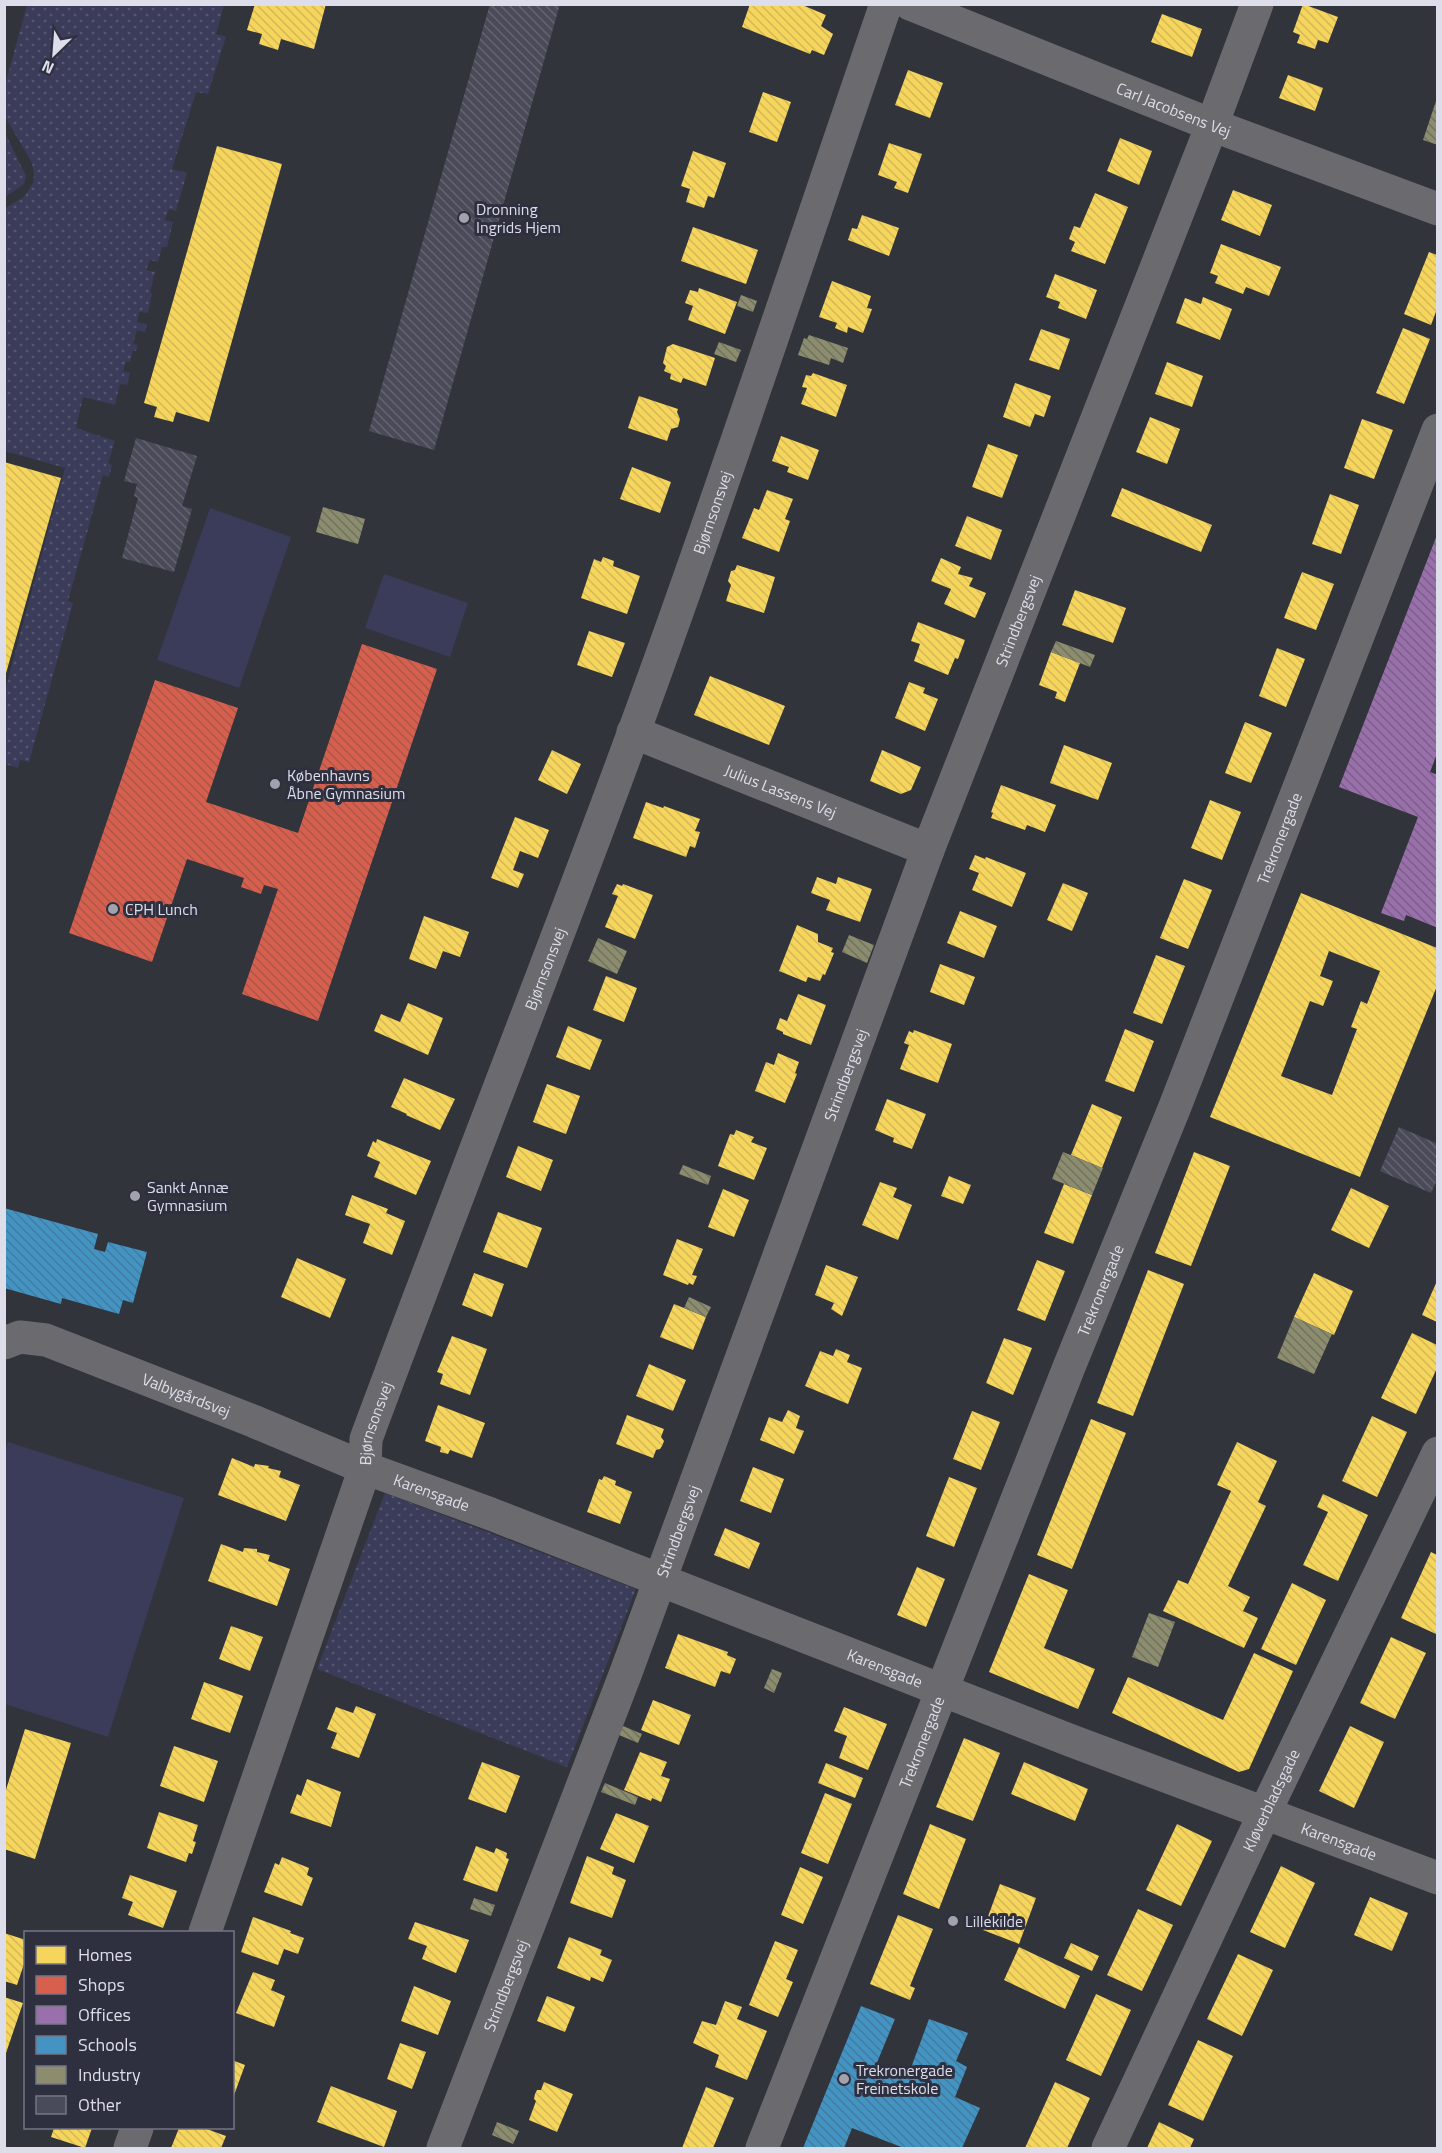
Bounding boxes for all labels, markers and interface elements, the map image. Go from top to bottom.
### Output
north arrow [24,24,84,84]
text: N [38,54,58,81]
street label: Carl Jacobsens Vej [1113,76,1234,143]
place label: Dronning Ingrids Hjem [476,197,561,239]
marker: Dronning Ingrids Hjem [457,211,471,225]
street label: Bjørnsonsvej [687,467,738,557]
street label: Strindbergsvej [989,571,1047,670]
street label: Julius Lassens Vej [721,758,840,824]
place label: Københavns Åbne Gymnasium [287,763,405,805]
marker: Københavns Åbne Gymnasium [268,777,282,791]
street label: Trekronergade [1250,789,1308,888]
place label: CPH Lunch [125,897,198,921]
marker: CPH Lunch [106,902,120,916]
street label: Bjørnsonsvej [518,924,572,1014]
street label: Strindbergsvej [817,1025,873,1125]
place label: Sankt Annæ Gymnasium [147,1175,229,1217]
marker: Sankt Annæ Gymnasium [128,1189,142,1203]
street label: Trekronergade [1071,1241,1130,1340]
street label: Valbygårdsvej [139,1367,234,1423]
street label: Bjørnsonsvej [353,1378,398,1466]
street label: Karensgade [390,1467,473,1517]
street label: Strindbergsvej [650,1482,706,1581]
street label: Karensgade [844,1642,926,1694]
street label: Trekronergade [893,1693,950,1792]
street label: Kløverbladsgade [1236,1745,1306,1856]
street label: Karensgade [1298,1816,1380,1866]
place label: Lillekilde [965,1909,1023,1933]
marker: Lillekilde [946,1914,960,1928]
legend [24,1931,234,2129]
street label: Strindbergsvej [477,1936,534,2035]
text: Homes [78,1941,132,1968]
text: Shops [78,1971,125,1998]
text: Offices [78,2001,131,2028]
text: Schools [78,2031,137,2058]
place label: Trekronergade Freinetskole [856,2058,953,2100]
text: Industry [78,2061,141,2088]
marker: Trekronergade Freinetskole [837,2072,851,2086]
text: Other [78,2091,121,2118]

